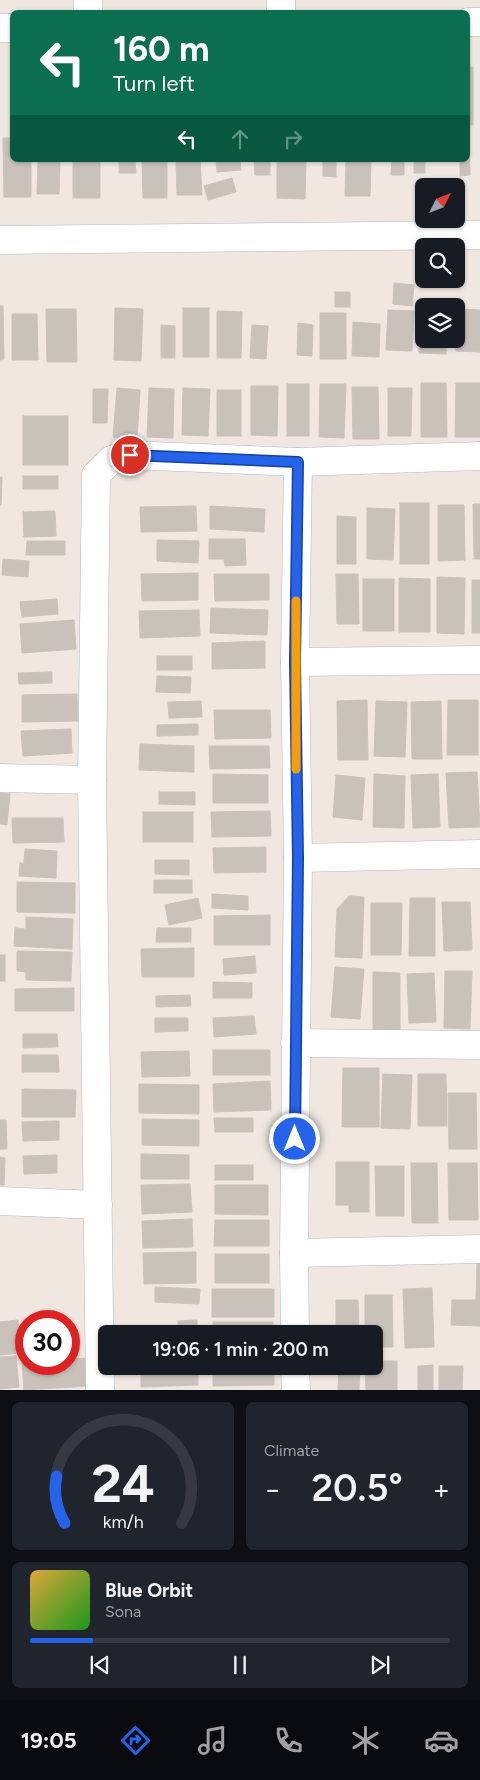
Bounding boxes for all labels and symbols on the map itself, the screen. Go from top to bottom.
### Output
north arrow [415,178,465,228]
pin [109,434,151,476]
position arrow [268,1112,320,1164]
speed limit sign: 30 [15,1310,80,1375]

